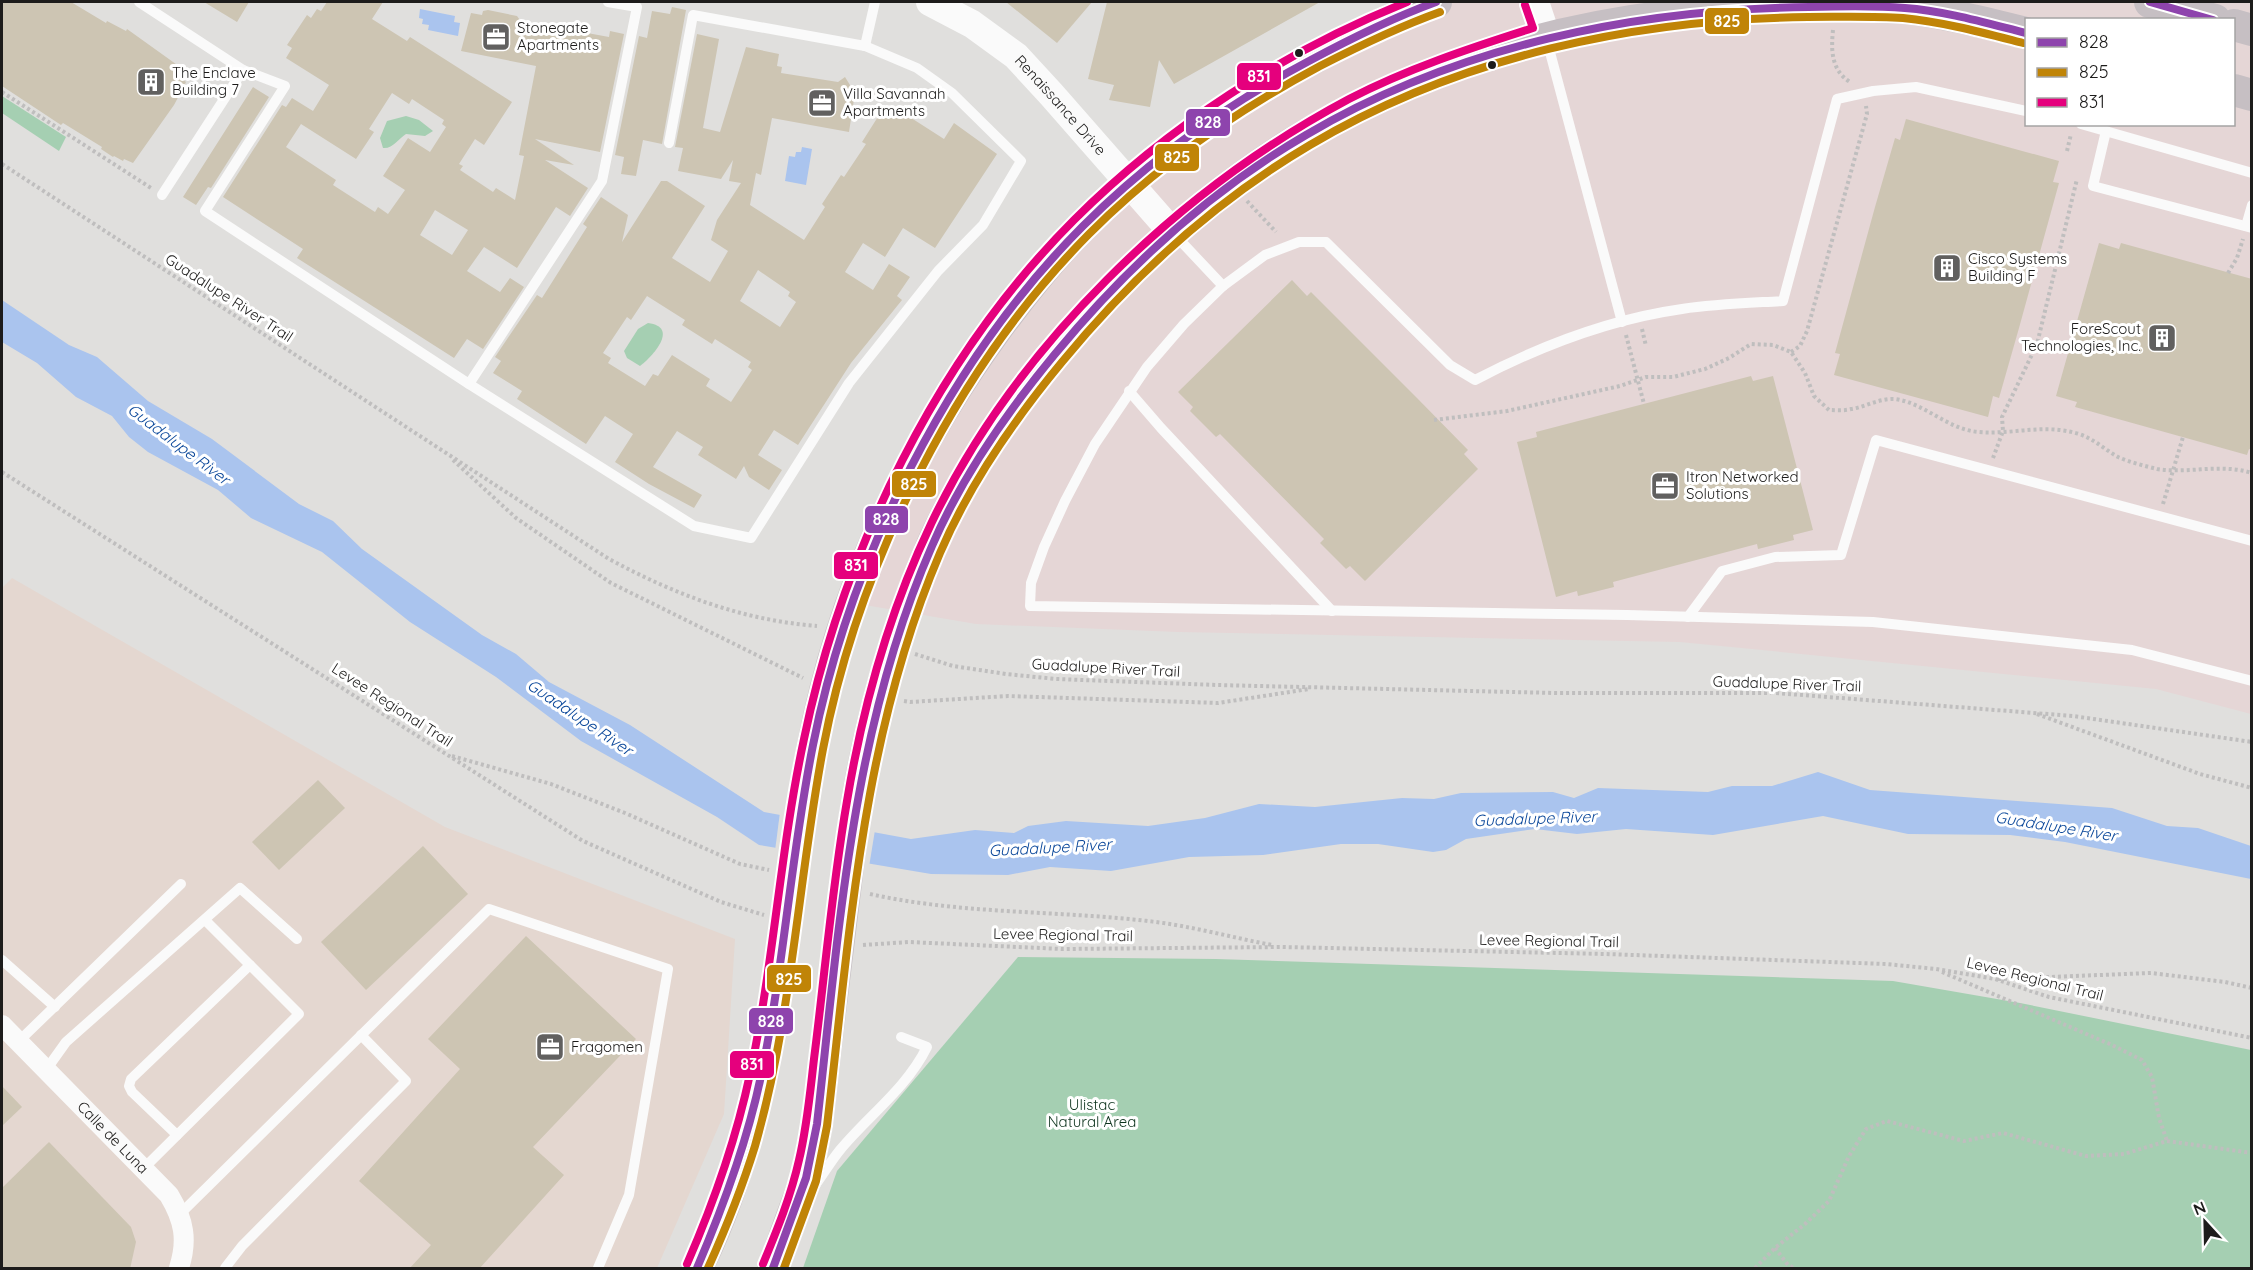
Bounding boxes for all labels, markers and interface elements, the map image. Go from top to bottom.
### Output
line badge: 825 [1704,7,1750,35]
text: 825 [1713,11,1741,31]
place label: Stonegate Apartments [517,18,599,54]
legend [2025,18,2235,126]
office icon: Stonegate Apartments [480,21,512,53]
text: 828 [2079,30,2108,53]
unlabelled marker [1293,47,1305,59]
street label: Renaissance Drive [1011,51,1110,159]
unlabelled marker [1486,59,1498,71]
text: 825 [2079,60,2109,83]
line badge: 831 [1236,62,1282,91]
place label: The Enclave Building 7 [172,63,256,99]
building icon: The Enclave Building 7 [135,66,167,98]
text: 831 [1247,66,1271,86]
place label: Villa Savannah Apartments [843,84,946,120]
office icon: Villa Savannah Apartments [806,87,838,119]
text: 831 [2079,90,2105,113]
line badge: 828 [1185,108,1231,137]
text: 828 [1195,112,1222,132]
line badge: 825 [1154,143,1200,172]
text: 825 [1163,147,1191,167]
street label: Guadalupe River Trail [162,249,297,346]
place label: Cisco Systems Building F [1968,249,2067,285]
building icon: Cisco Systems Building F [1931,252,1963,284]
place label: ForeScout Technologies, Inc. [2021,319,2141,355]
building icon: ForeScout Technologies, Inc. [2146,322,2178,354]
water label: Guadalupe River [124,399,236,490]
place label: Itron Networked Solutions [1686,467,1799,503]
line badge: 825 [891,470,937,498]
office icon: Itron Networked Solutions [1649,470,1681,502]
text: 825 [900,474,928,494]
line badge: 828 [864,505,909,534]
text: 828 [873,509,900,529]
line badge: 831 [833,551,879,580]
text: 831 [844,555,868,575]
street label: Guadalupe River Trail [1031,654,1181,681]
street label: Levee Regional Trail [328,658,456,751]
street label: Guadalupe River Trail [1712,671,1862,696]
water label: Guadalupe River [523,674,638,761]
water label: Guadalupe River [1473,806,1599,830]
water label: Guadalupe River [1994,807,2120,846]
water label: Guadalupe River [988,834,1114,860]
street label: Levee Regional Trail [993,924,1133,945]
street label: Levee Regional Trail [1479,930,1619,951]
street label: Levee Regional Trail [1965,952,2105,1005]
line badge: 825 [766,964,812,993]
text: 825 [775,969,803,989]
line badge: 828 [748,1007,794,1035]
text: 828 [758,1011,785,1031]
office icon: Fragomen [534,1031,566,1063]
place label: Fragomen [571,1037,643,1056]
line badge: 831 [729,1050,775,1079]
text: 831 [740,1054,764,1074]
park label: Ulistac Natural Area [1048,1095,1136,1131]
street label: Calle de Luna [73,1097,153,1178]
north arrow [2175,1192,2235,1252]
text: N [2190,1197,2209,1220]

